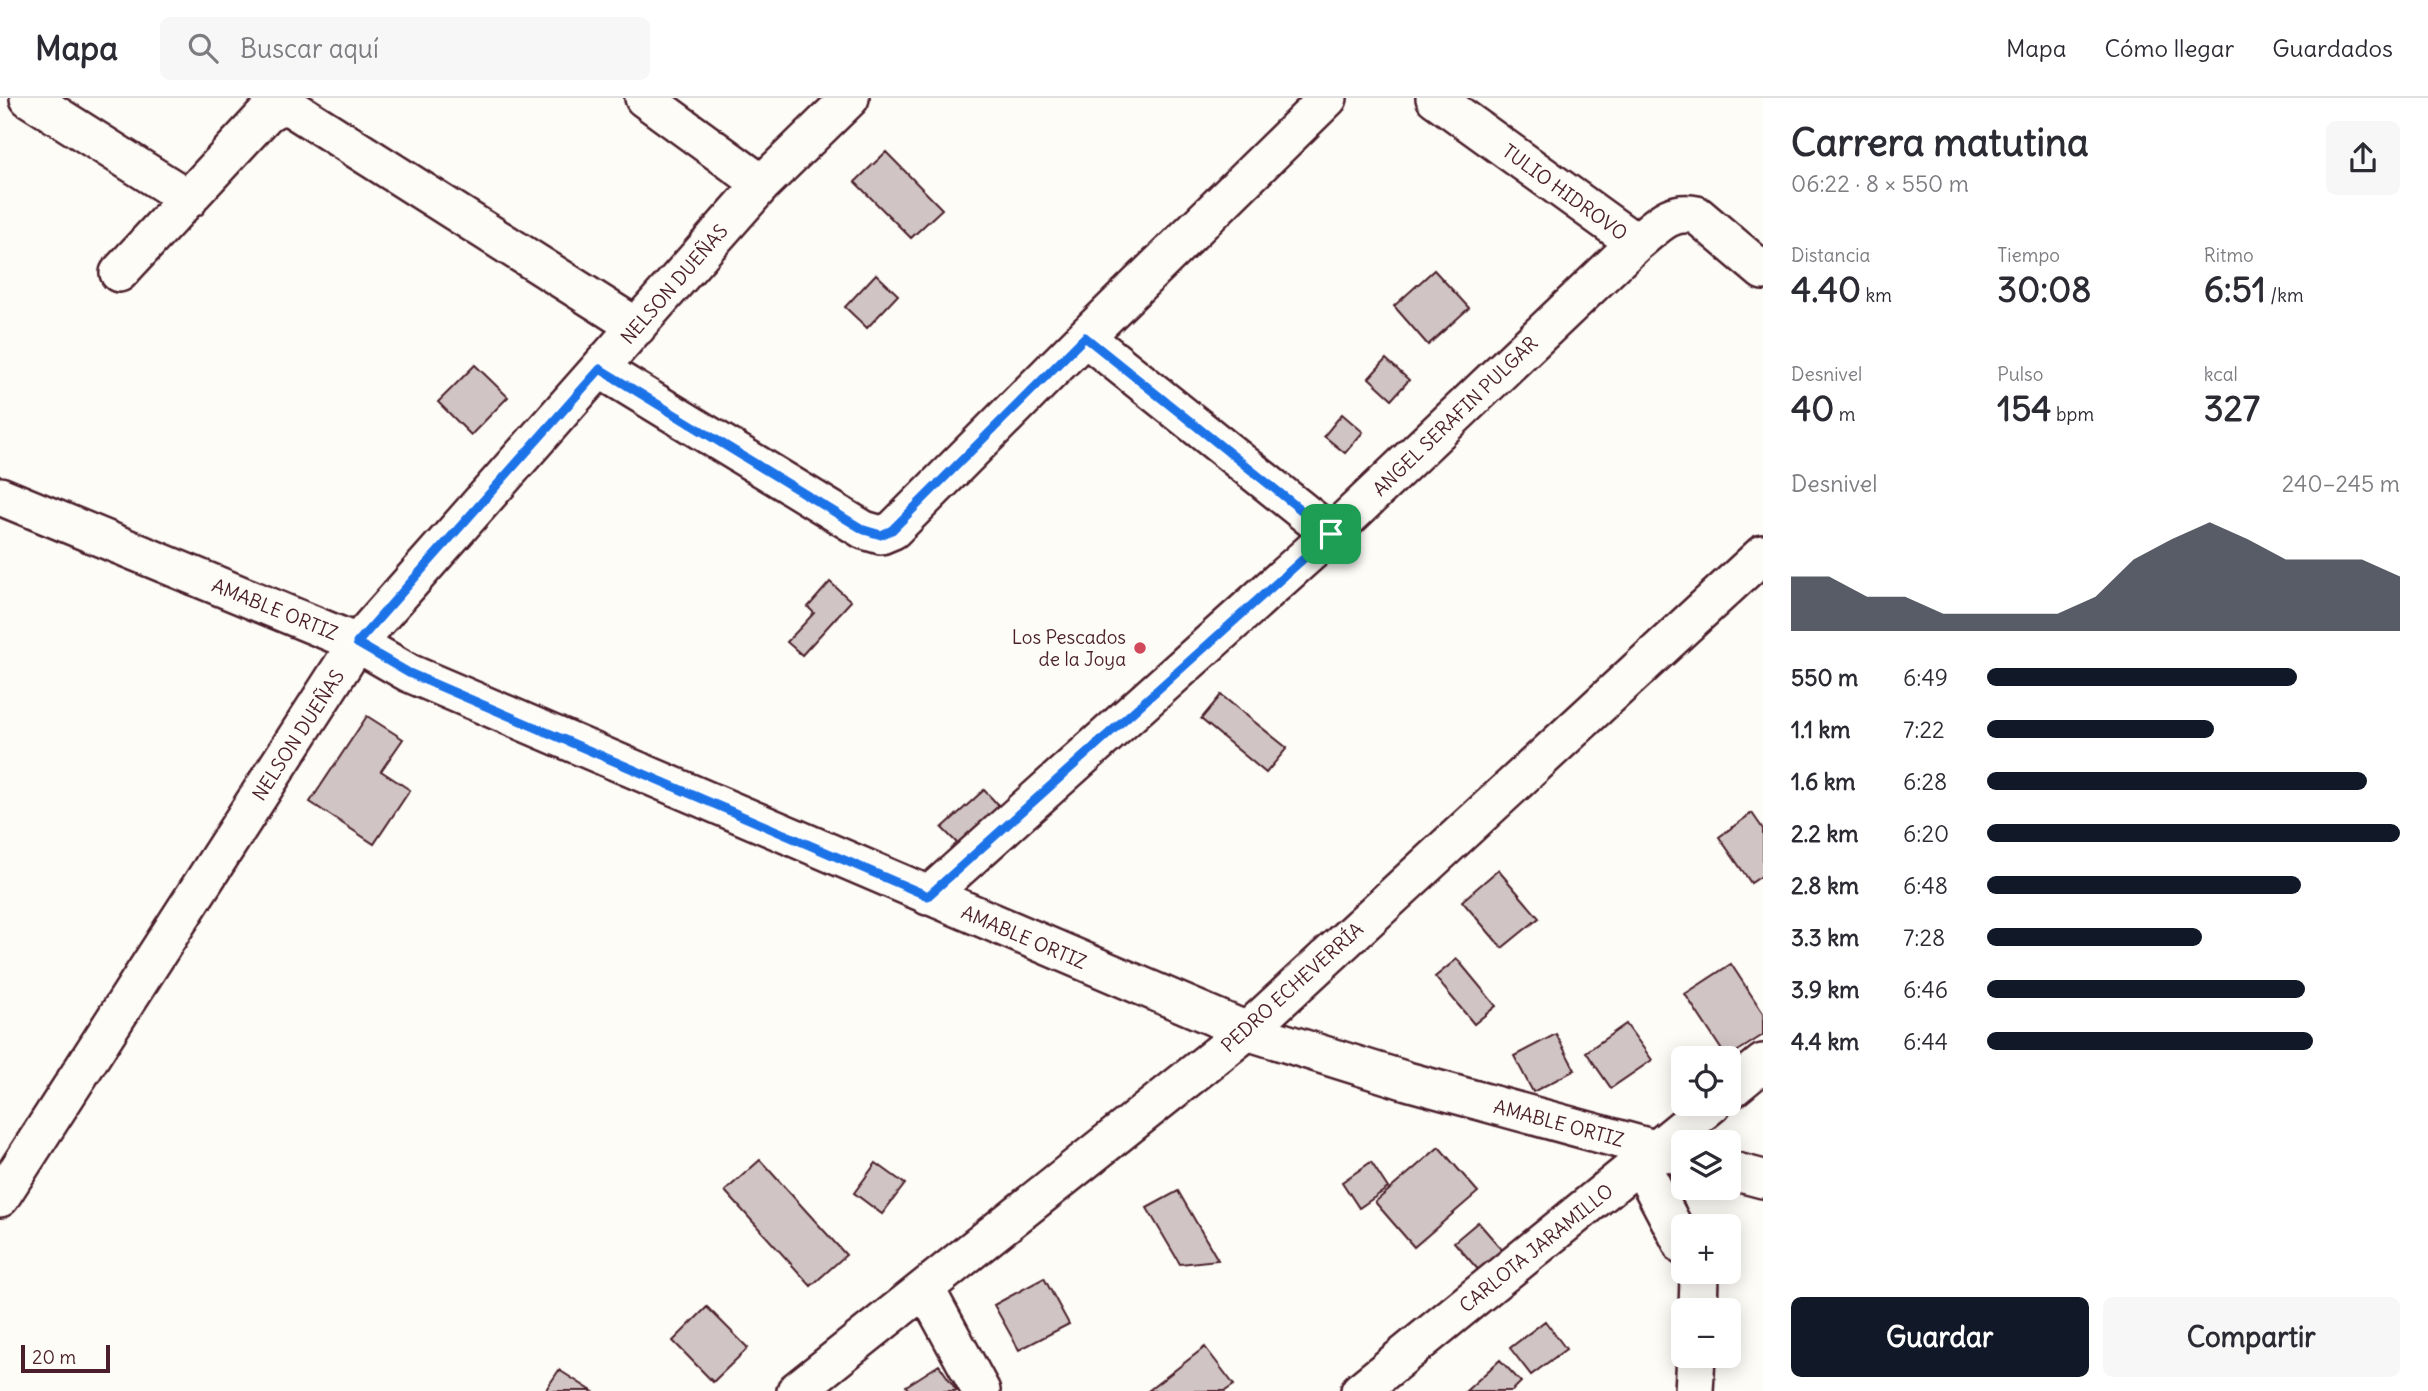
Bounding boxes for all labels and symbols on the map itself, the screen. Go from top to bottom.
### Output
street label: TULIO HIDROVO [1498,139,1632,245]
street label: NELSON DUEÑAS [615,219,733,349]
street label: ANGEL SERAFIN PULGAR [1368,331,1542,501]
pin [1301,504,1361,564]
street label: AMABLE ORTIZ [209,573,342,645]
place label: Los Pescados de la Joya [1012,625,1126,671]
marker: Los Pescados de la Joya [1132,640,1148,656]
street label: NELSON DUEÑAS [247,665,349,805]
street label: AMABLE ORTIZ [958,900,1090,974]
street label: PEDRO ECHEVERRÍA [1216,917,1368,1057]
street label: AMABLE ORTIZ [1491,1094,1627,1152]
street label: CARLOTA JARAMILLO [1454,1179,1618,1317]
scale bar [21,1342,110,1374]

